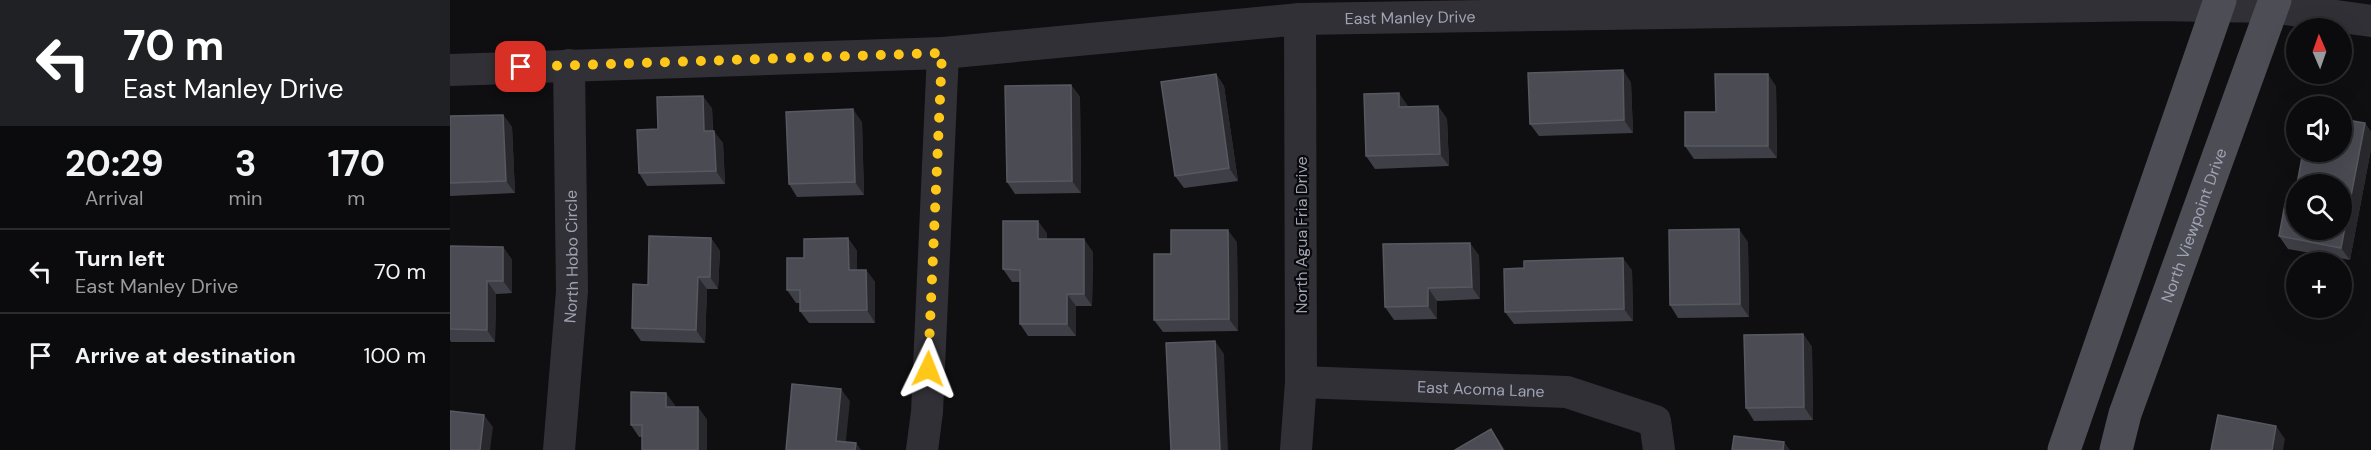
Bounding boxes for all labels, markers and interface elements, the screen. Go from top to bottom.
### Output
street label: East Manley Drive [1344,6,1476,29]
text: 70 m [123,18,224,73]
north arrow [2286,18,2352,84]
map controls [2286,18,2352,318]
icon: left [24,24,102,102]
pin [495,41,546,92]
icon: arrive [504,50,537,83]
text: East Manley Drive [123,71,344,106]
button: sound [2286,96,2352,162]
text: 20:29 [65,140,164,187]
text: 3 [235,140,256,187]
text: 170 [327,140,385,187]
street label: North Viewpoint Drive [2156,145,2231,305]
street label: North Agua Fria Drive [1291,156,1312,314]
button: search [2286,174,2352,240]
text: Arrival [85,185,143,211]
text: min [228,185,263,211]
text: m [347,185,365,211]
street label: North Hobo Circle [559,190,583,324]
text: Turn left [75,244,165,273]
button: + [2286,252,2352,318]
icon: left [24,255,57,288]
text: 70 m [374,257,426,286]
text: East Manley Drive [75,273,238,299]
position arrow [896,337,960,401]
icon: arrive [24,339,57,372]
text: Arrive at destination [75,341,296,370]
text: 100 m [364,341,426,370]
street label: East Acoma Lane [1417,376,1545,402]

